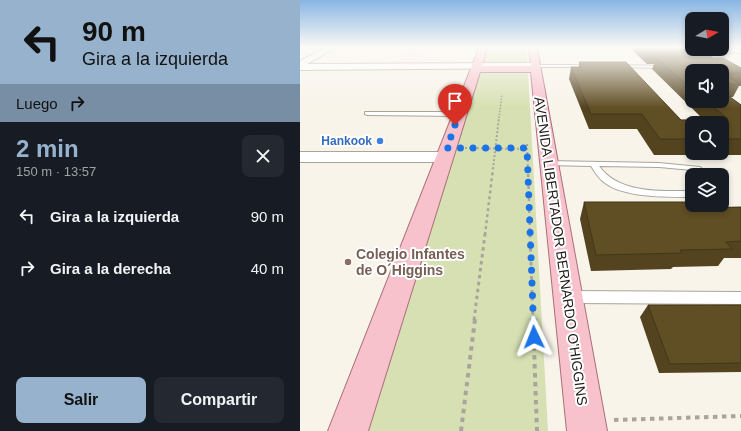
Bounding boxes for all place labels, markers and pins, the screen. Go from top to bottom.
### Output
pin [438,84,472,125]
place label: Hankook [321,134,372,148]
marker: Hankook [375,136,385,146]
place label: Colegio Infantes de O´Higgins [356,246,465,278]
marker: Colegio Infantes de O´Higgins [343,257,353,267]

